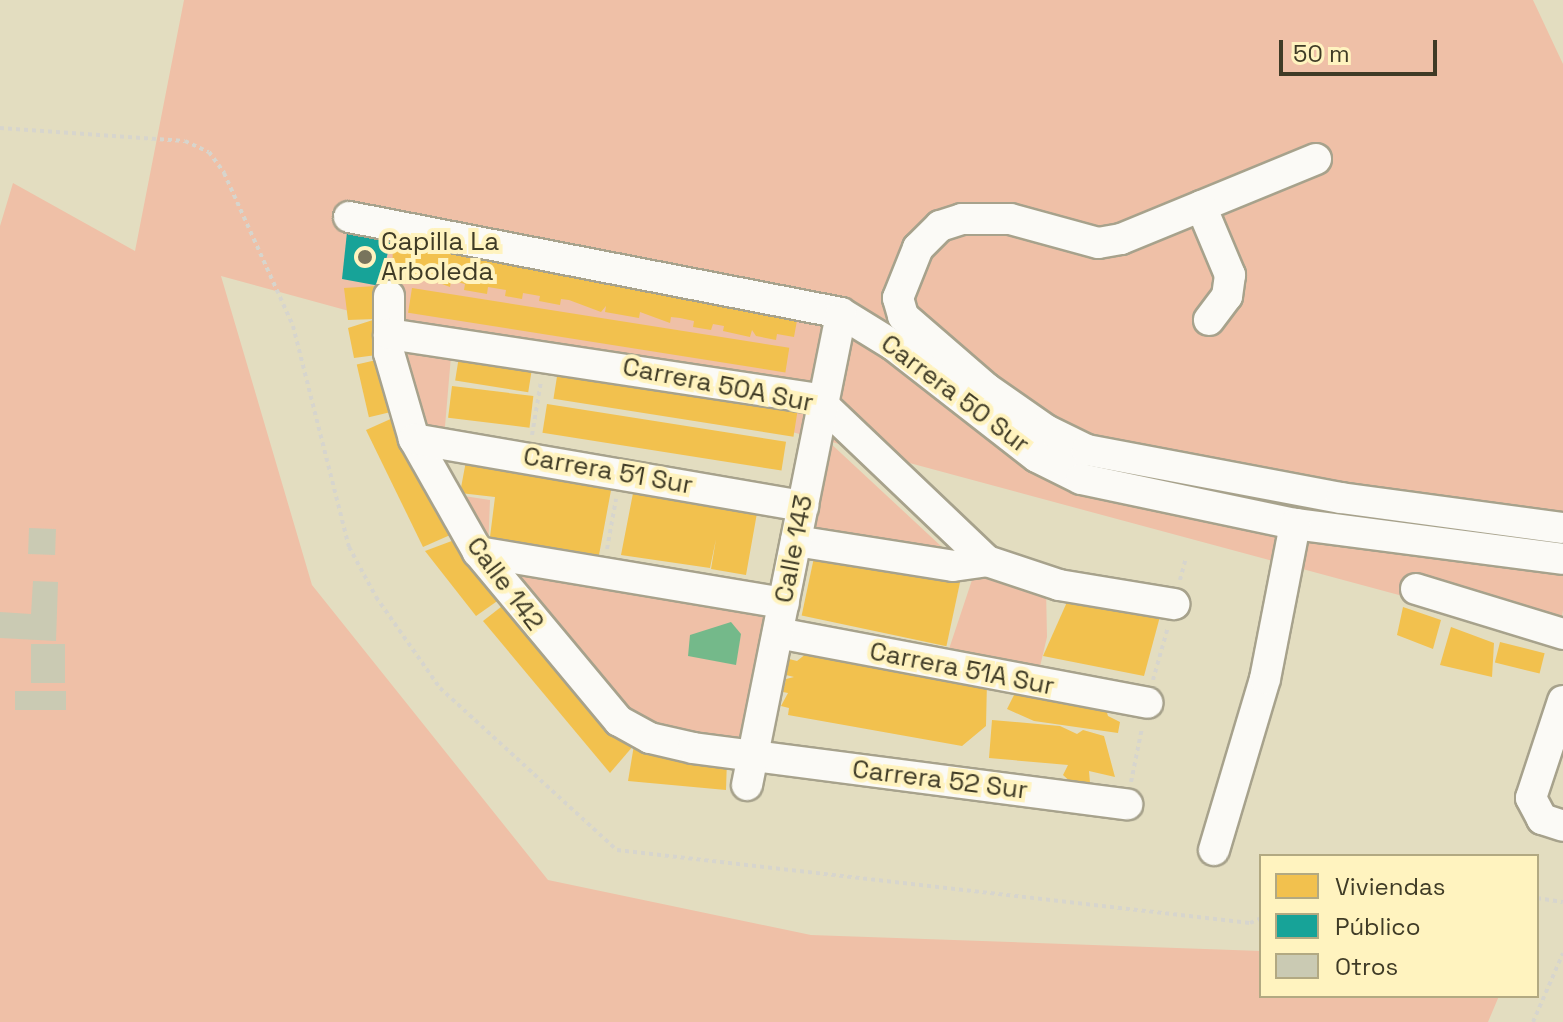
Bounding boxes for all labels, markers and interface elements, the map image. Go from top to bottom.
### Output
scale bar [1283,24,1441,74]
text: 50 m [1293,38,1350,69]
place label: Capilla La Arboleda [381,226,499,288]
marker: Capilla La Arboleda [356,248,374,266]
street label: Carrera 50 Sur [875,328,1035,460]
street label: Carrera 50A Sur [620,351,816,419]
street label: Carrera 51 Sur [521,441,695,501]
street label: Calle 143 [768,492,820,606]
street label: Calle 142 [460,531,550,637]
street label: Carrera 51A Sur [867,636,1057,702]
street label: Carrera 52 Sur [850,754,1030,806]
legend [1259,854,1539,998]
text: Viviendas [1335,871,1445,902]
text: Público [1335,911,1421,942]
text: Otros [1335,951,1398,982]

